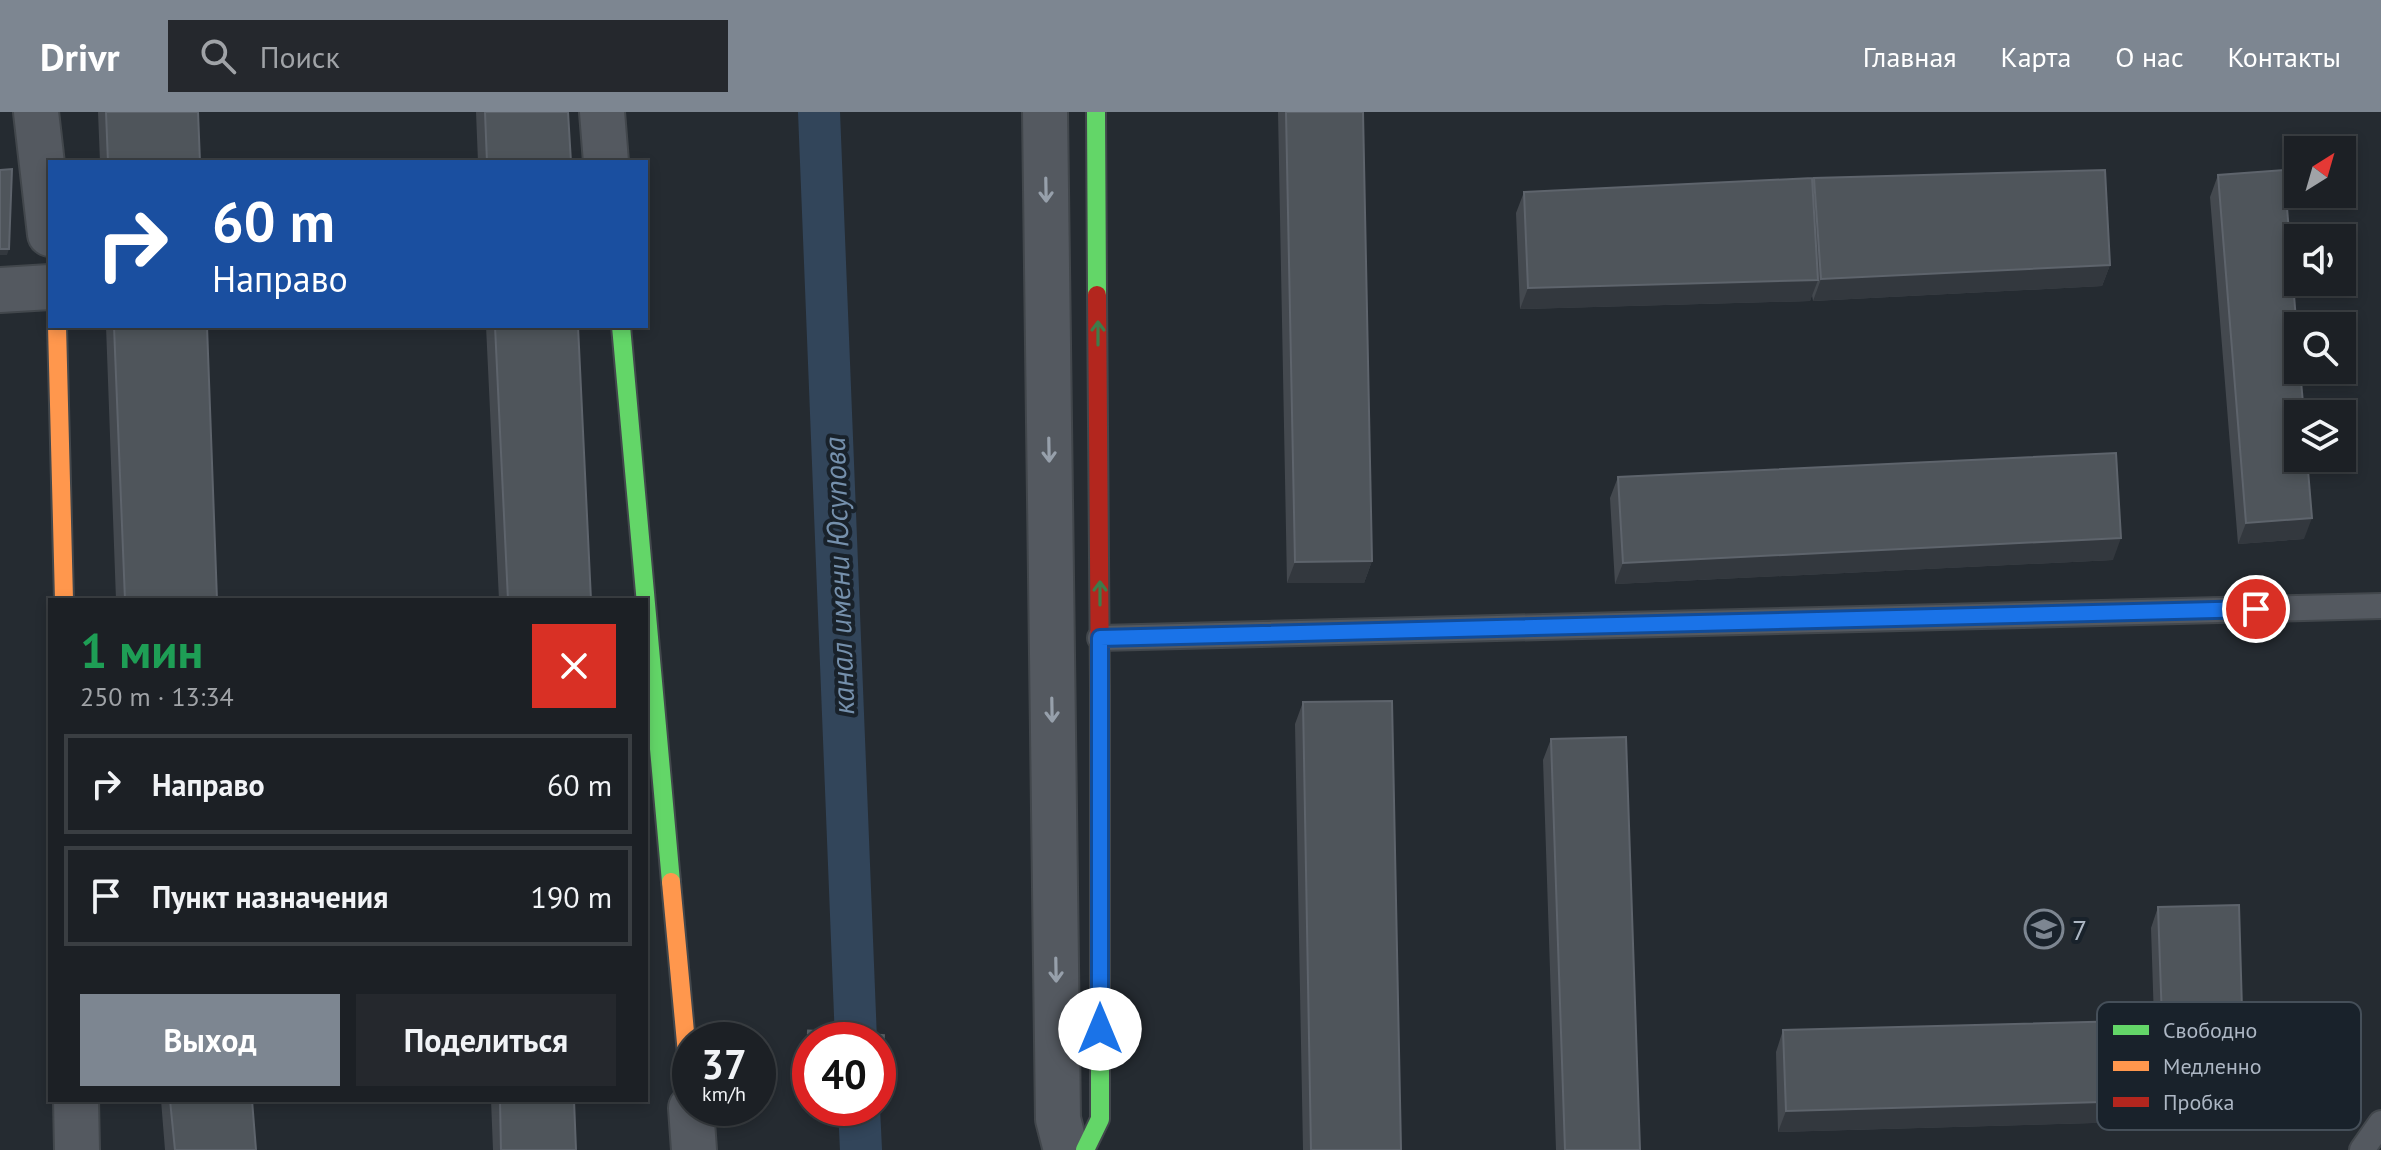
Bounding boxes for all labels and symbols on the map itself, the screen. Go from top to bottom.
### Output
north arrow [2284,136,2356,208]
one-way arrow [1038,176,1054,203]
one-way arrow [1090,320,1106,347]
water label: канал имени Юсупова [814,436,862,716]
one-way arrow [1041,436,1056,463]
pin [2222,575,2290,643]
one-way arrow [1092,580,1108,607]
one-way arrow [1044,696,1060,723]
school or university icon: 7 [2023,908,2065,950]
place label: 7 [2072,911,2087,948]
one-way arrow [1048,956,1064,983]
position arrow [1058,987,1142,1071]
legend [2097,1002,2361,1130]
text: Свободно [2163,1016,2257,1044]
speed limit sign: 40 [792,1022,896,1126]
text: Медленно [2163,1052,2261,1080]
text: Пробка [2163,1088,2234,1116]

